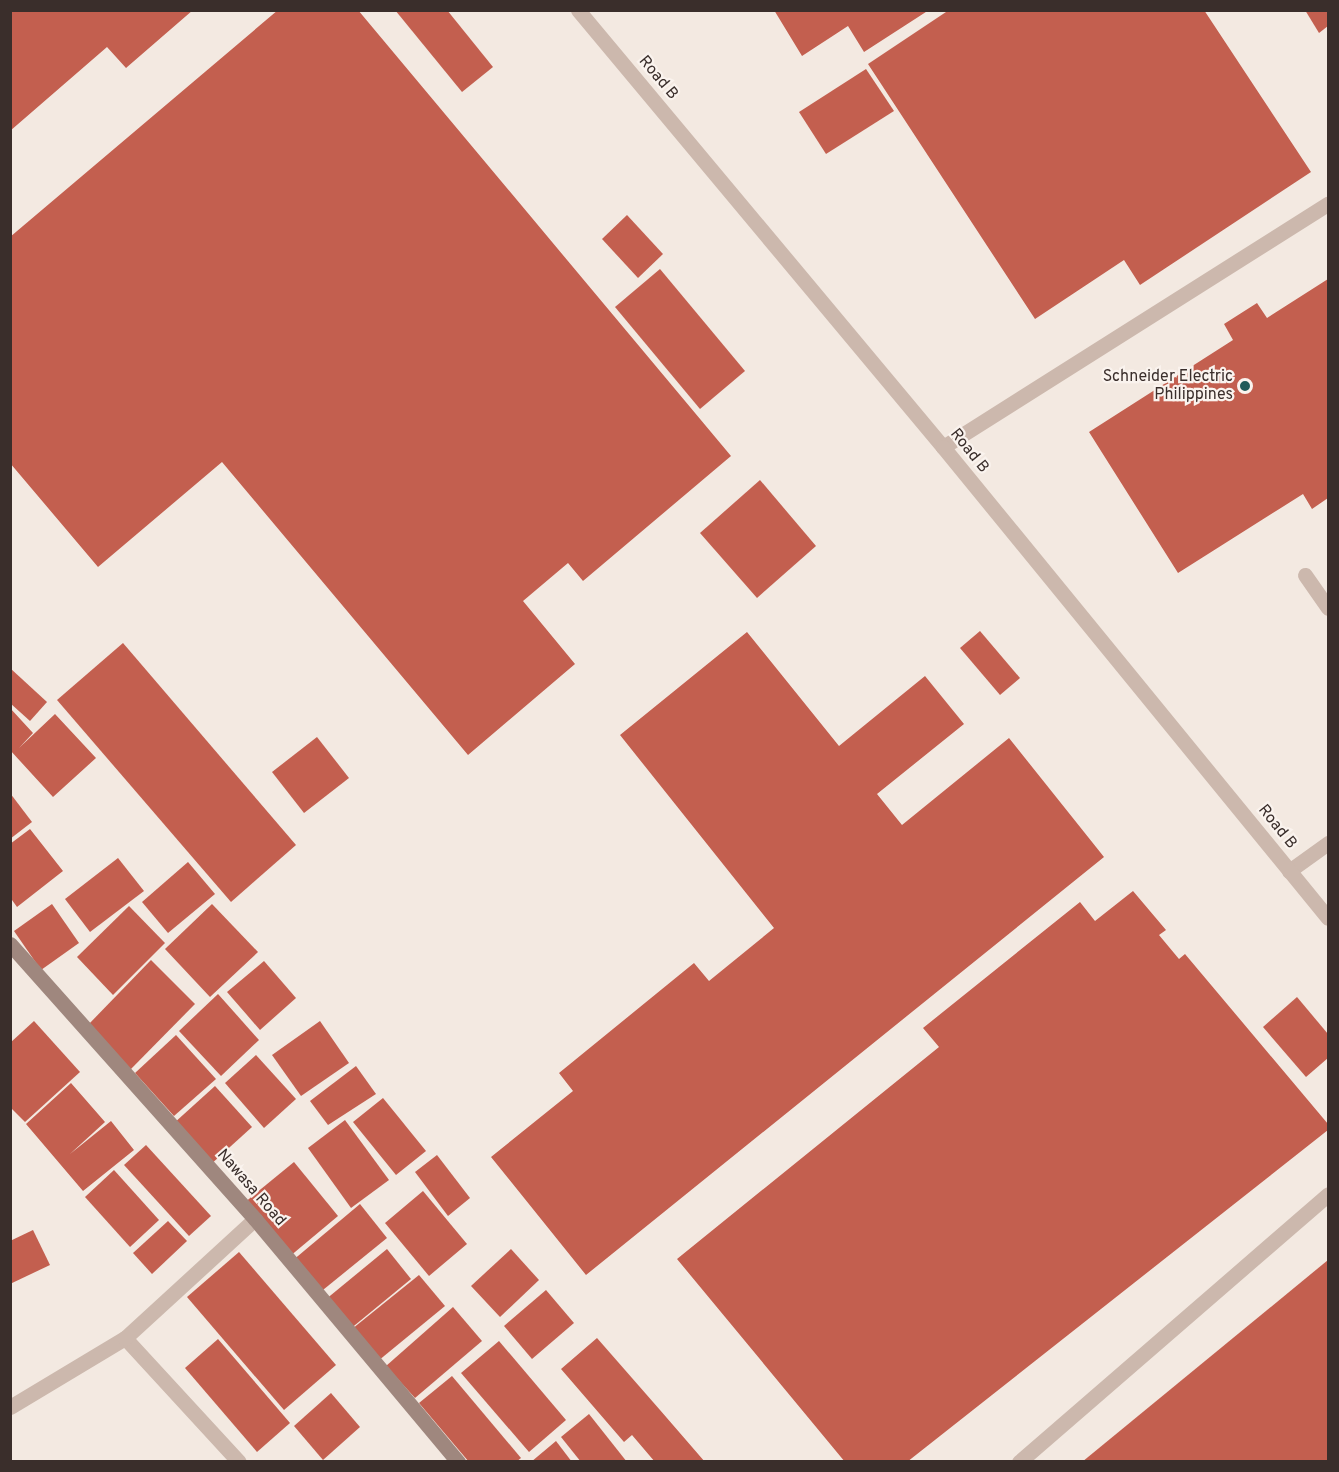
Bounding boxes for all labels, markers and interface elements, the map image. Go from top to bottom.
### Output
street label: Road B [634,52,682,104]
place label: Schneider Electric Philippines [1103,367,1233,405]
marker: Schneider Electric Philippines [1238,379,1252,393]
street label: Road B [945,425,993,477]
street label: Road B [1253,801,1301,853]
street label: Nawasa Road [212,1146,290,1230]

